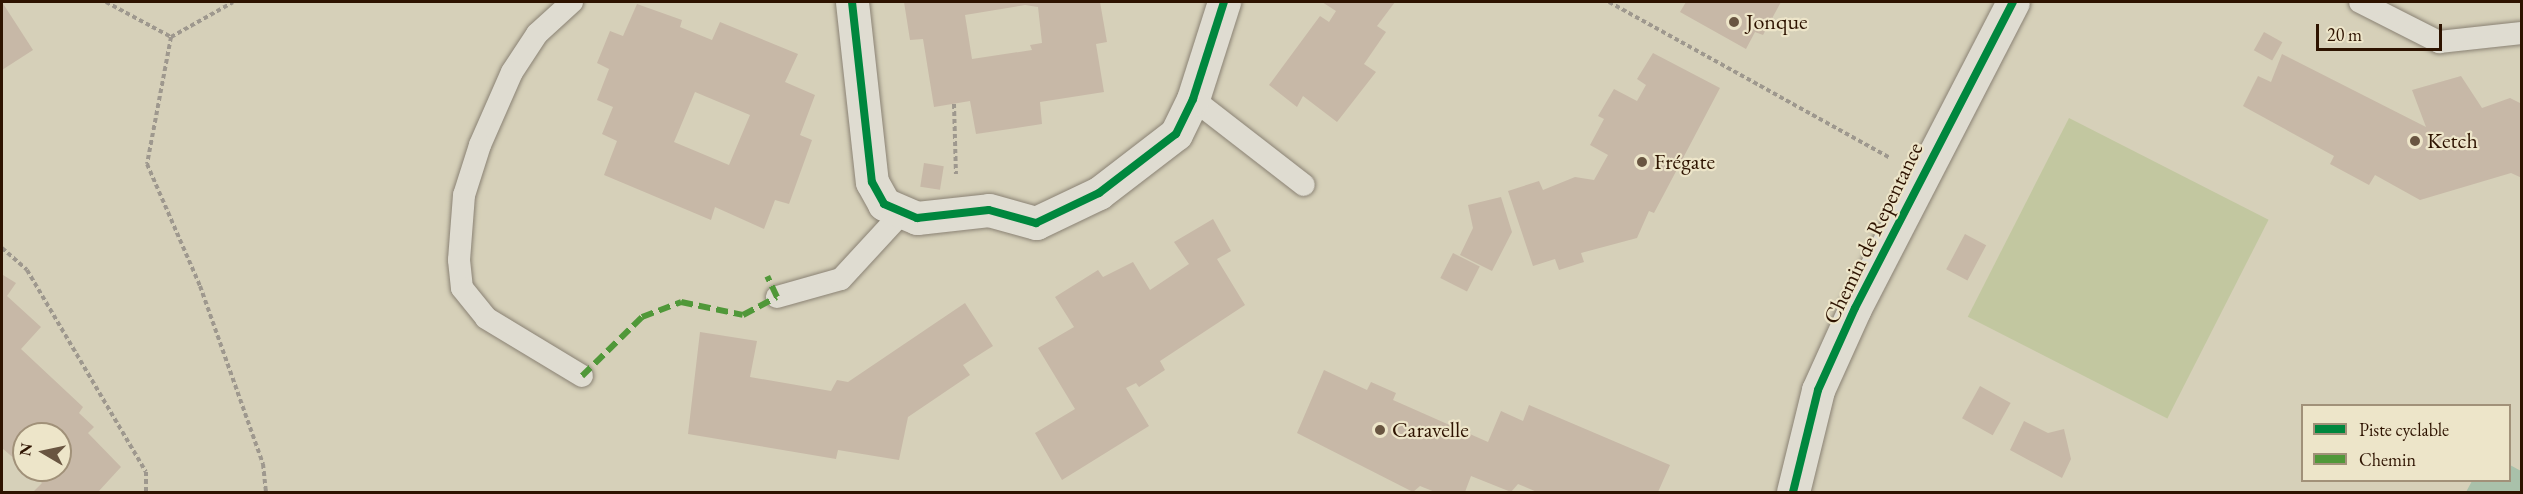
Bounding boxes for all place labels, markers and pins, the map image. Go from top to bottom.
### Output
place label: Jonque [1746,9,1808,35]
marker: Jonque [1727,15,1741,29]
place label: Ketch [2427,128,2478,154]
marker: Ketch [2408,134,2422,148]
place label: Frégate [1654,149,1715,175]
marker: Frégate [1635,155,1649,169]
place label: Caravelle [1392,417,1469,443]
marker: Caravelle [1373,423,1387,437]

